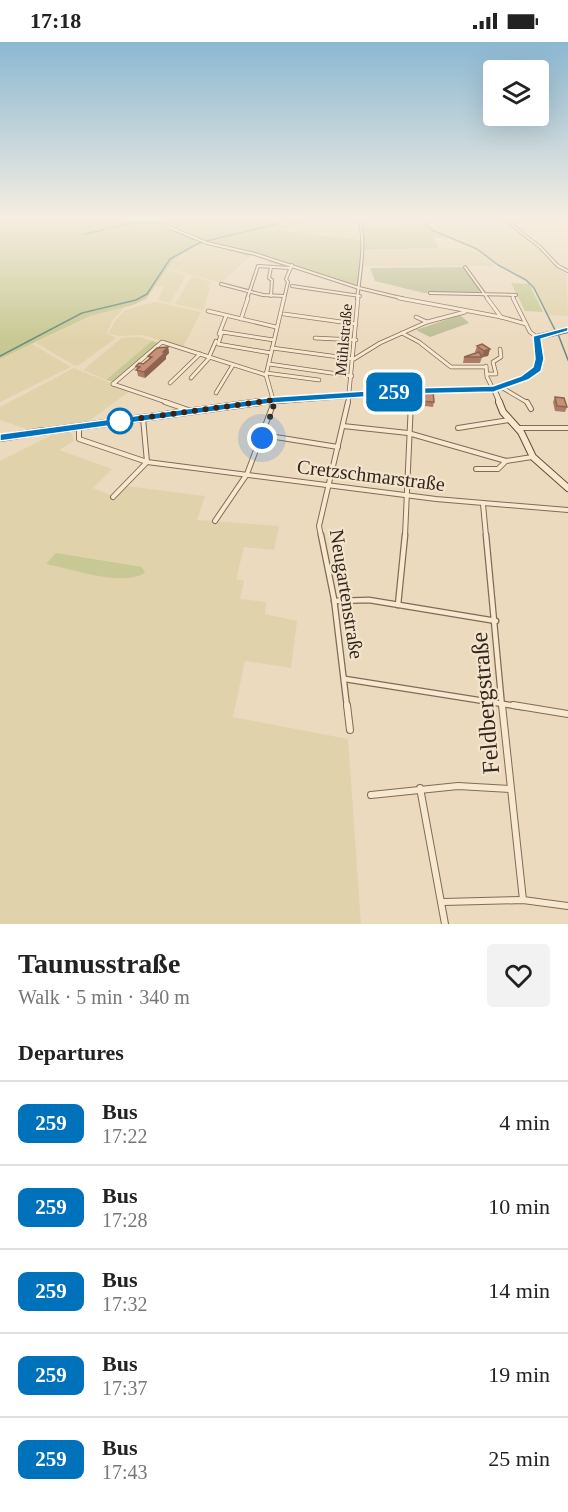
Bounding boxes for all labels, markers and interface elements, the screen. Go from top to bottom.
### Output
text: 17:18 [30,8,81,33]
map controls [483,60,549,126]
button: layers [483,60,549,126]
street label: Mühlstraße [332,303,355,377]
line badge: 259 [360,372,428,412]
text: 259 [378,380,410,404]
unlabelled marker [107,408,133,434]
your location [247,423,277,453]
street label: Cretzschmarstraße [296,455,446,495]
street label: Neugartenstraße [325,528,368,661]
street label: Feldbergstraße [466,631,504,775]
button: heart [487,944,550,1007]
text: Taunusstraße [18,948,180,979]
text: Walk · 5 min · 340 m [18,986,190,1008]
text: Departures [18,1040,124,1065]
text: Bus [102,1099,137,1124]
text: 4 min [499,1110,550,1135]
text: 259 [35,1111,67,1135]
text: 17:22 [102,1125,148,1147]
text: Bus [102,1183,137,1208]
text: 10 min [488,1194,550,1219]
text: 259 [35,1195,67,1219]
text: 17:28 [102,1209,148,1231]
text: Bus [102,1267,137,1292]
text: 14 min [488,1278,550,1303]
text: 259 [35,1279,67,1303]
text: 17:32 [102,1293,148,1315]
text: Bus [102,1351,137,1376]
text: 19 min [488,1362,550,1387]
text: 259 [35,1363,67,1387]
text: 17:37 [102,1377,148,1399]
text: Bus [102,1435,137,1460]
text: 25 min [488,1446,550,1471]
text: 259 [35,1447,67,1471]
text: 17:43 [102,1461,148,1483]

